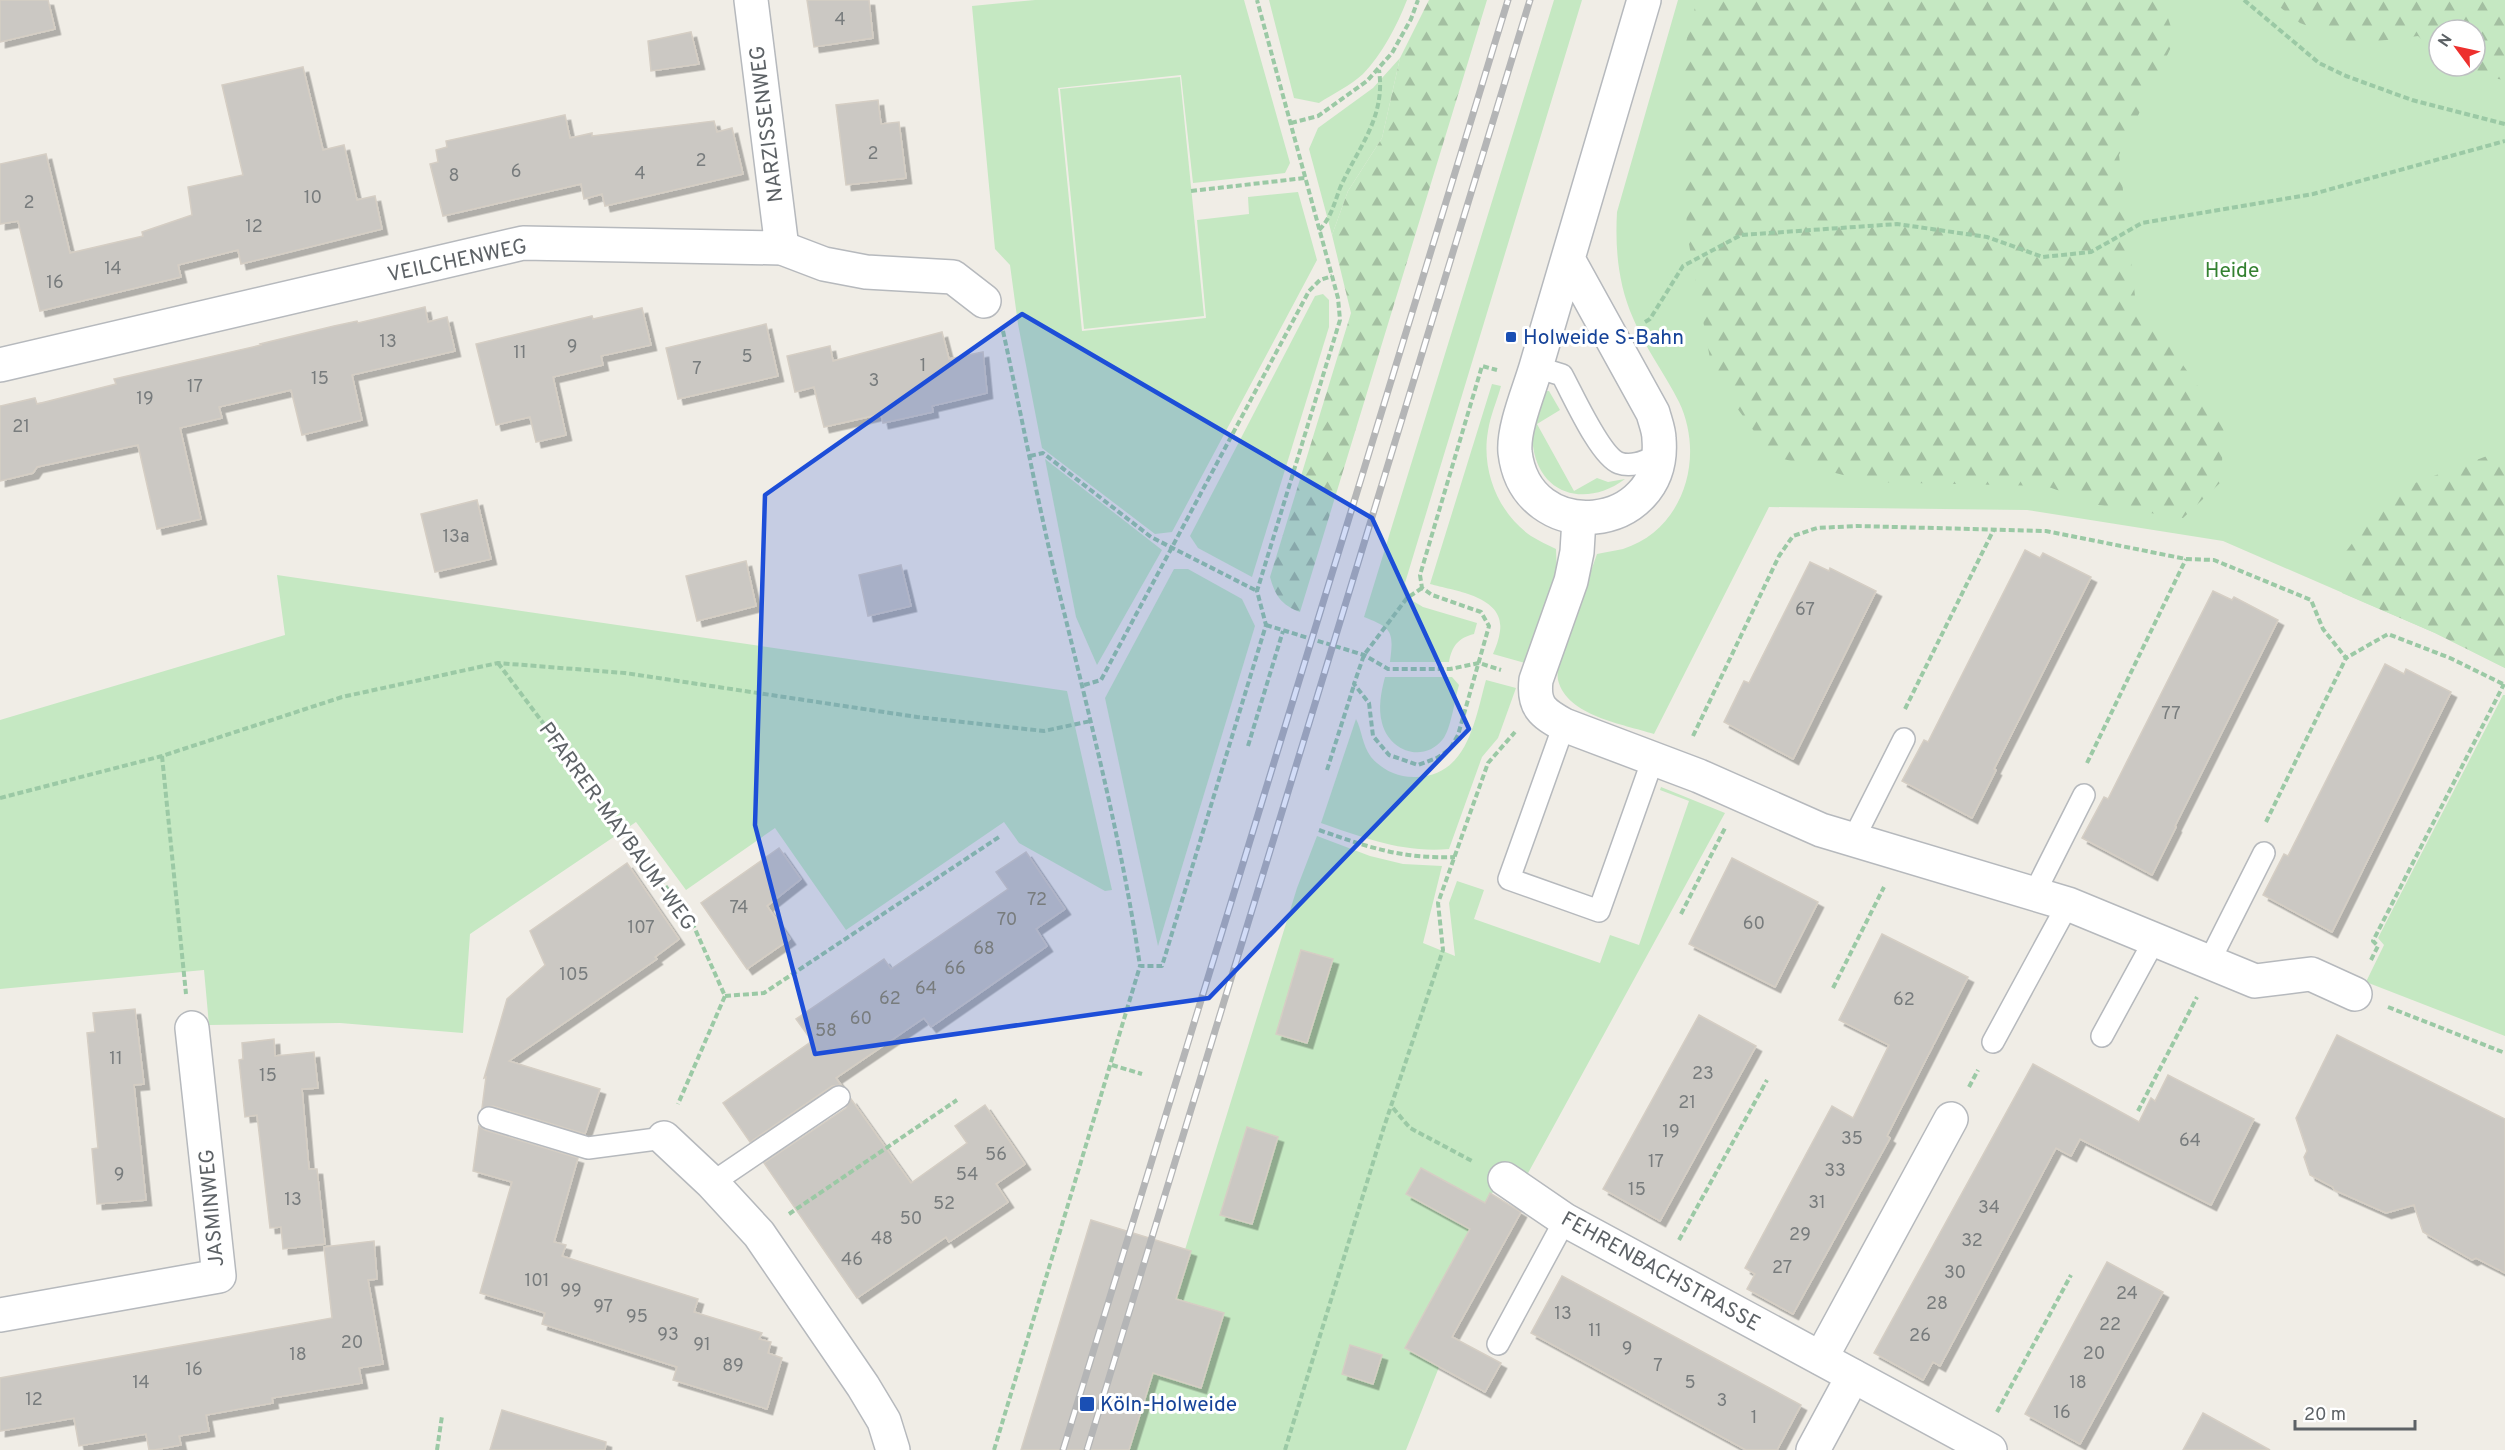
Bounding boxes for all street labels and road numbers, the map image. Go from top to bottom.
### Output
street label: NARZISSENWEG [744,44,790,204]
street label: VEILCHENWEG [385,234,530,289]
street label: PFARRER-MAYBAUM-WEG [532,717,701,936]
street label: JASMINWEG [194,1148,231,1268]
street label: FEHRENBACHSTRASSE [1556,1206,1765,1338]

